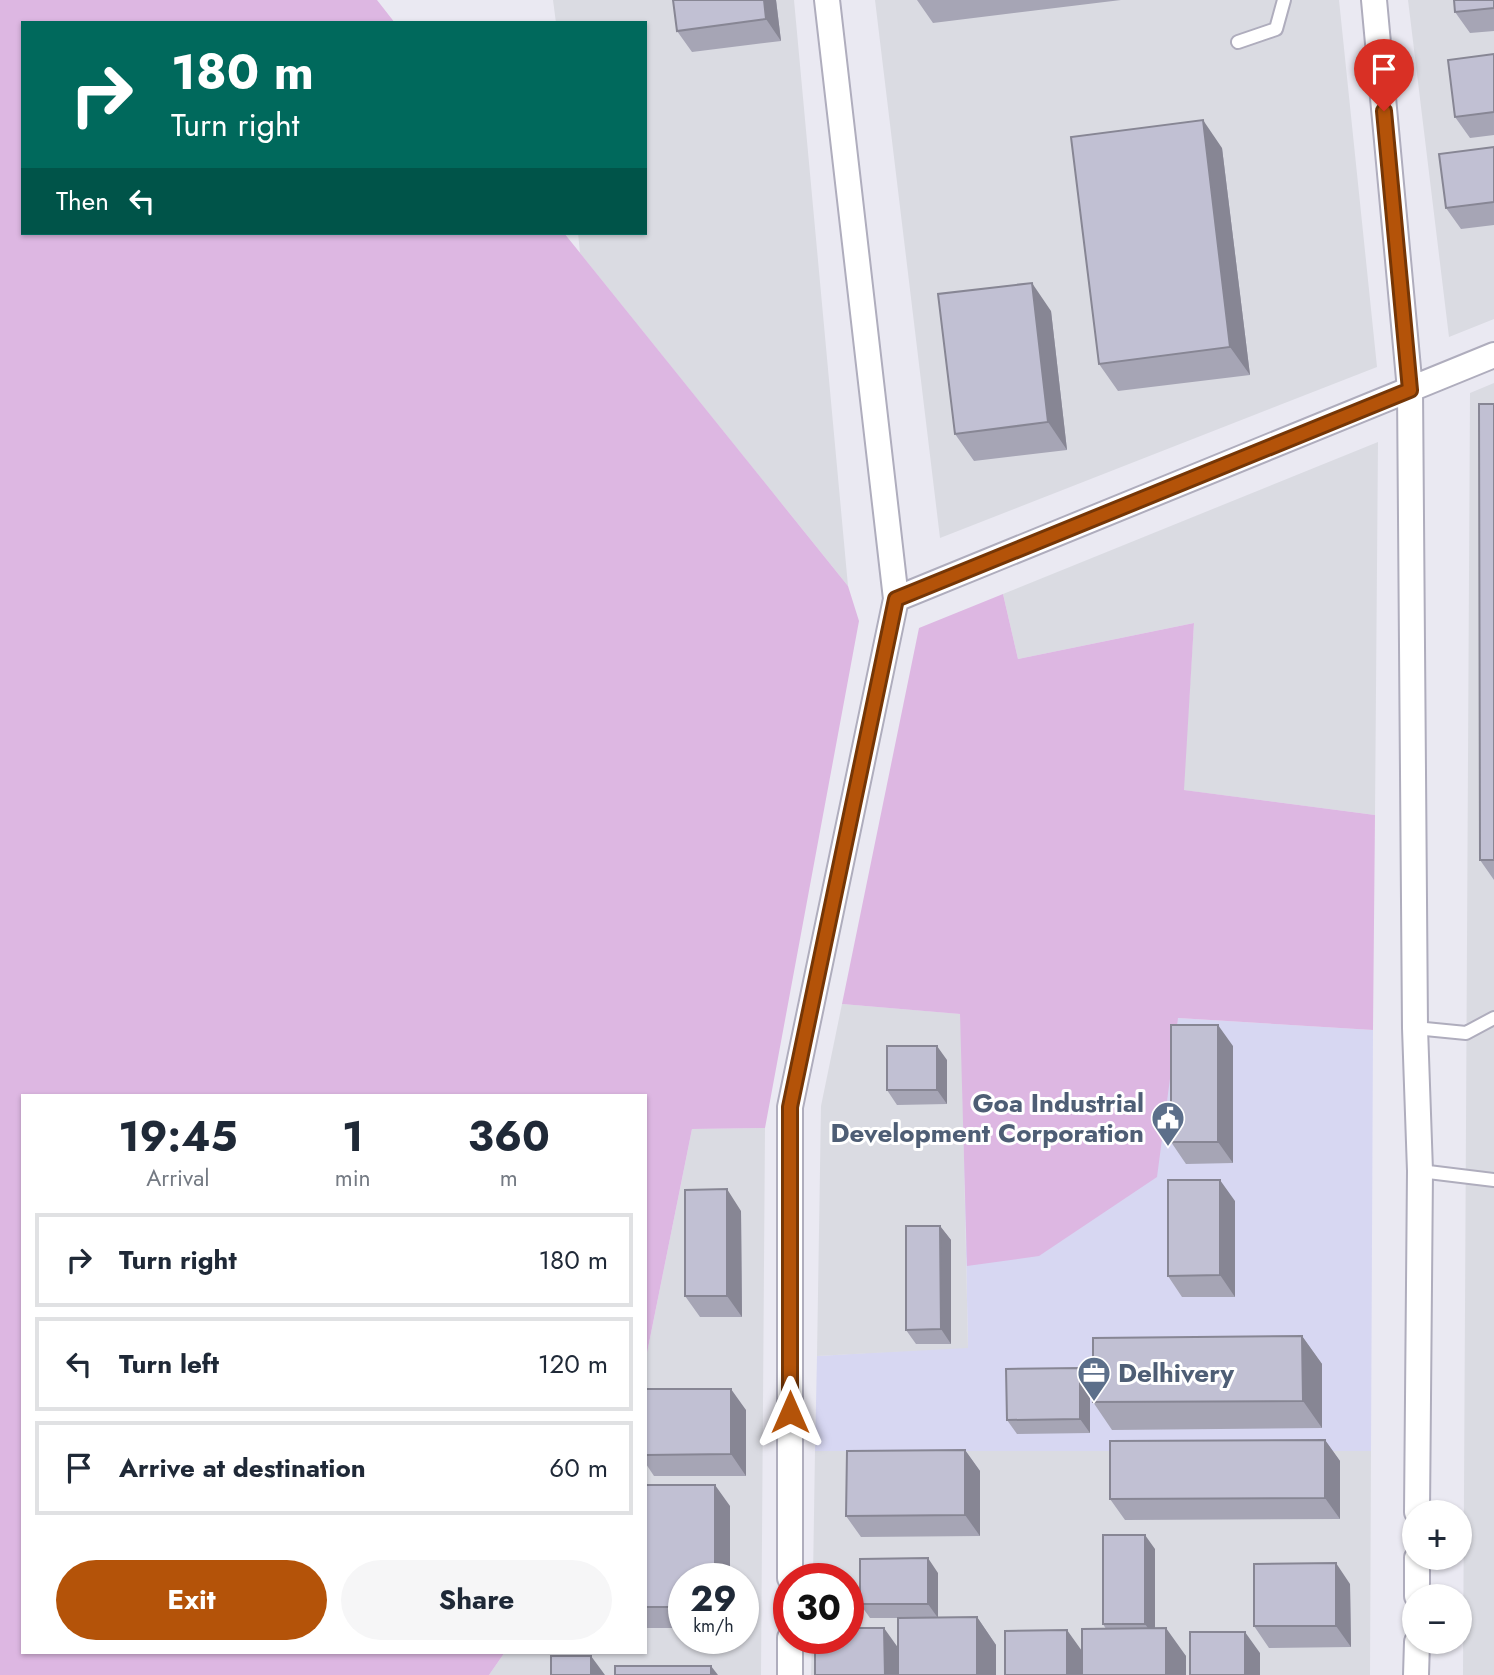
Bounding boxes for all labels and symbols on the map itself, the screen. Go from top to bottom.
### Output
pin [1354,39,1414,111]
place label: Goa Industrial Development Corporation [831,1084,1144,1152]
public building icon: Goa Industrial Development Corporation [1149,1099,1187,1148]
office icon: Delhivery [1075,1354,1113,1403]
place label: Delhivery [1118,1354,1235,1392]
position arrow [753,1375,827,1449]
speed limit sign: 30 [773,1563,864,1654]

